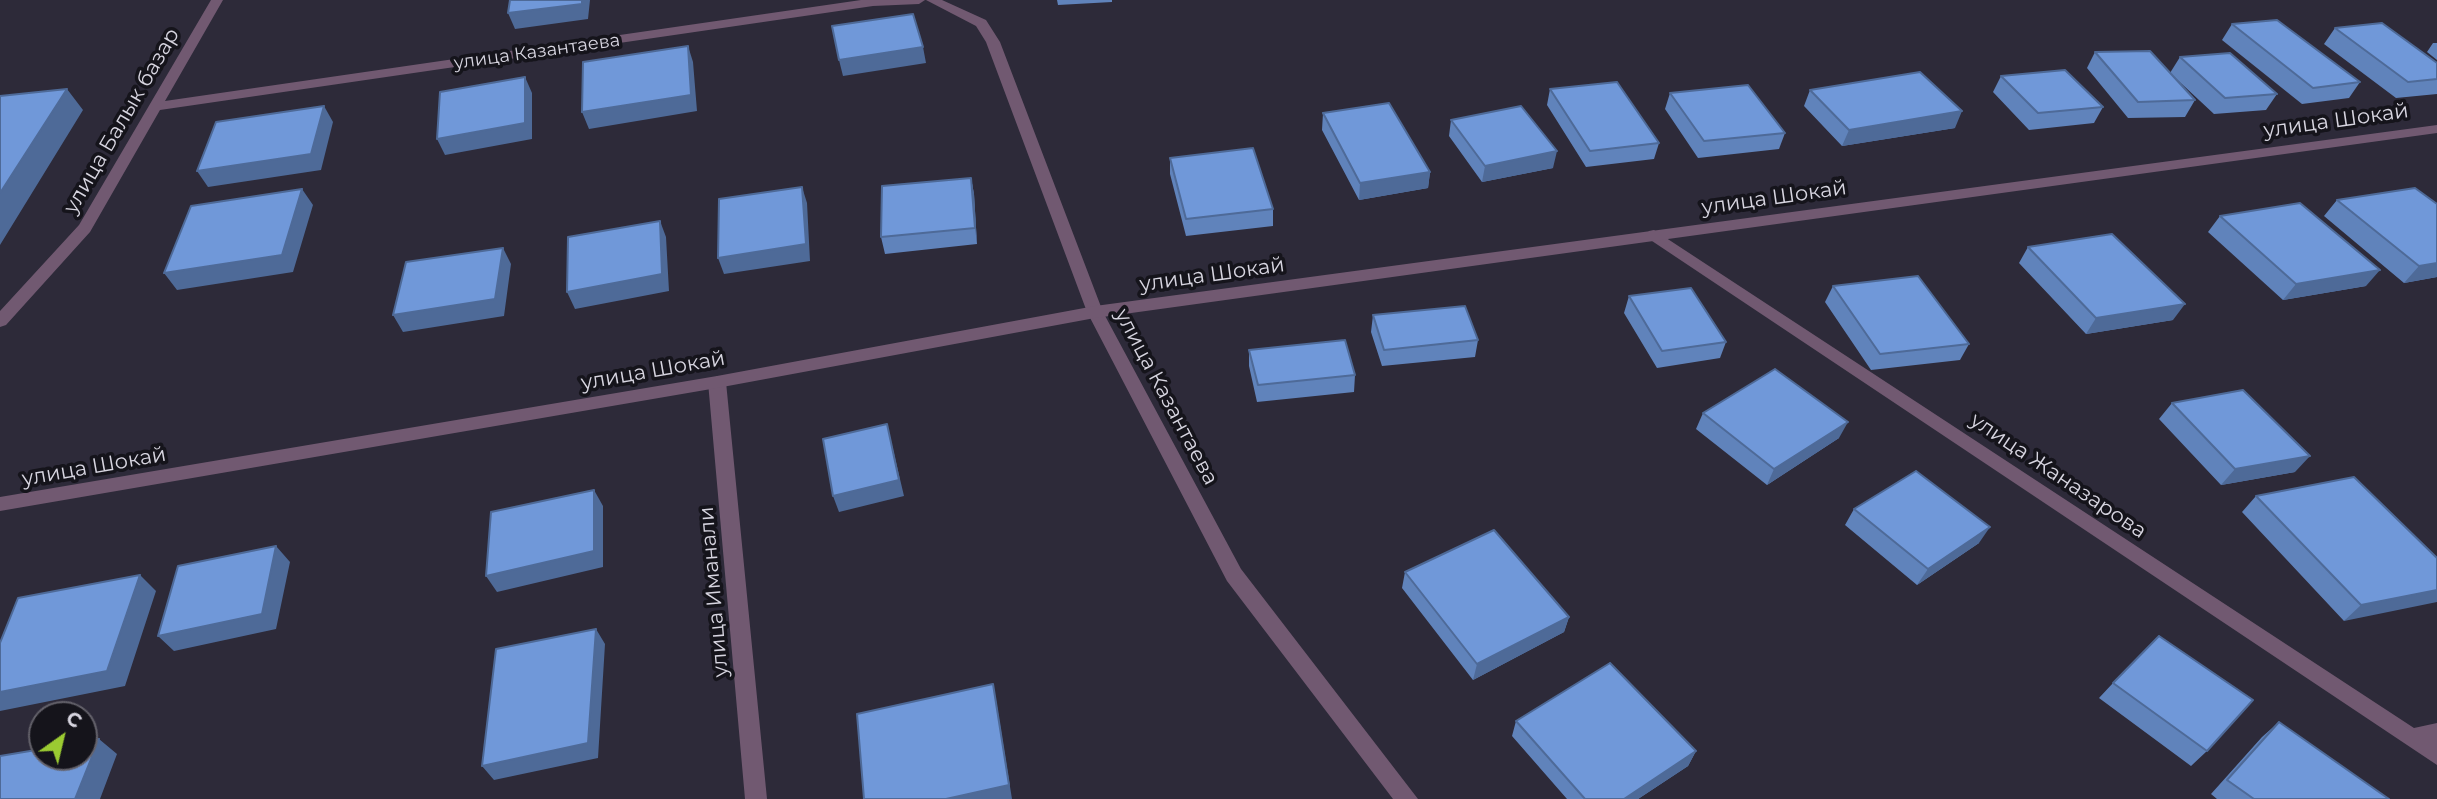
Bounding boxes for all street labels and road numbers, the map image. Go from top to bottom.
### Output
street label: улица Балык базар [59,24,185,218]
street label: улица Казантаева [453,30,621,74]
street label: улица Шокай [2262,98,2410,144]
street label: улица Шокай [1700,175,1848,221]
street label: улица Шокай [1138,252,1286,298]
street label: улица Казантаева [1109,305,1223,489]
street label: улица Шокай [579,346,727,396]
street label: улица Жаназарова [1965,408,2151,544]
street label: улица Шокай [20,442,168,492]
street label: улица Иманали [694,506,734,678]

